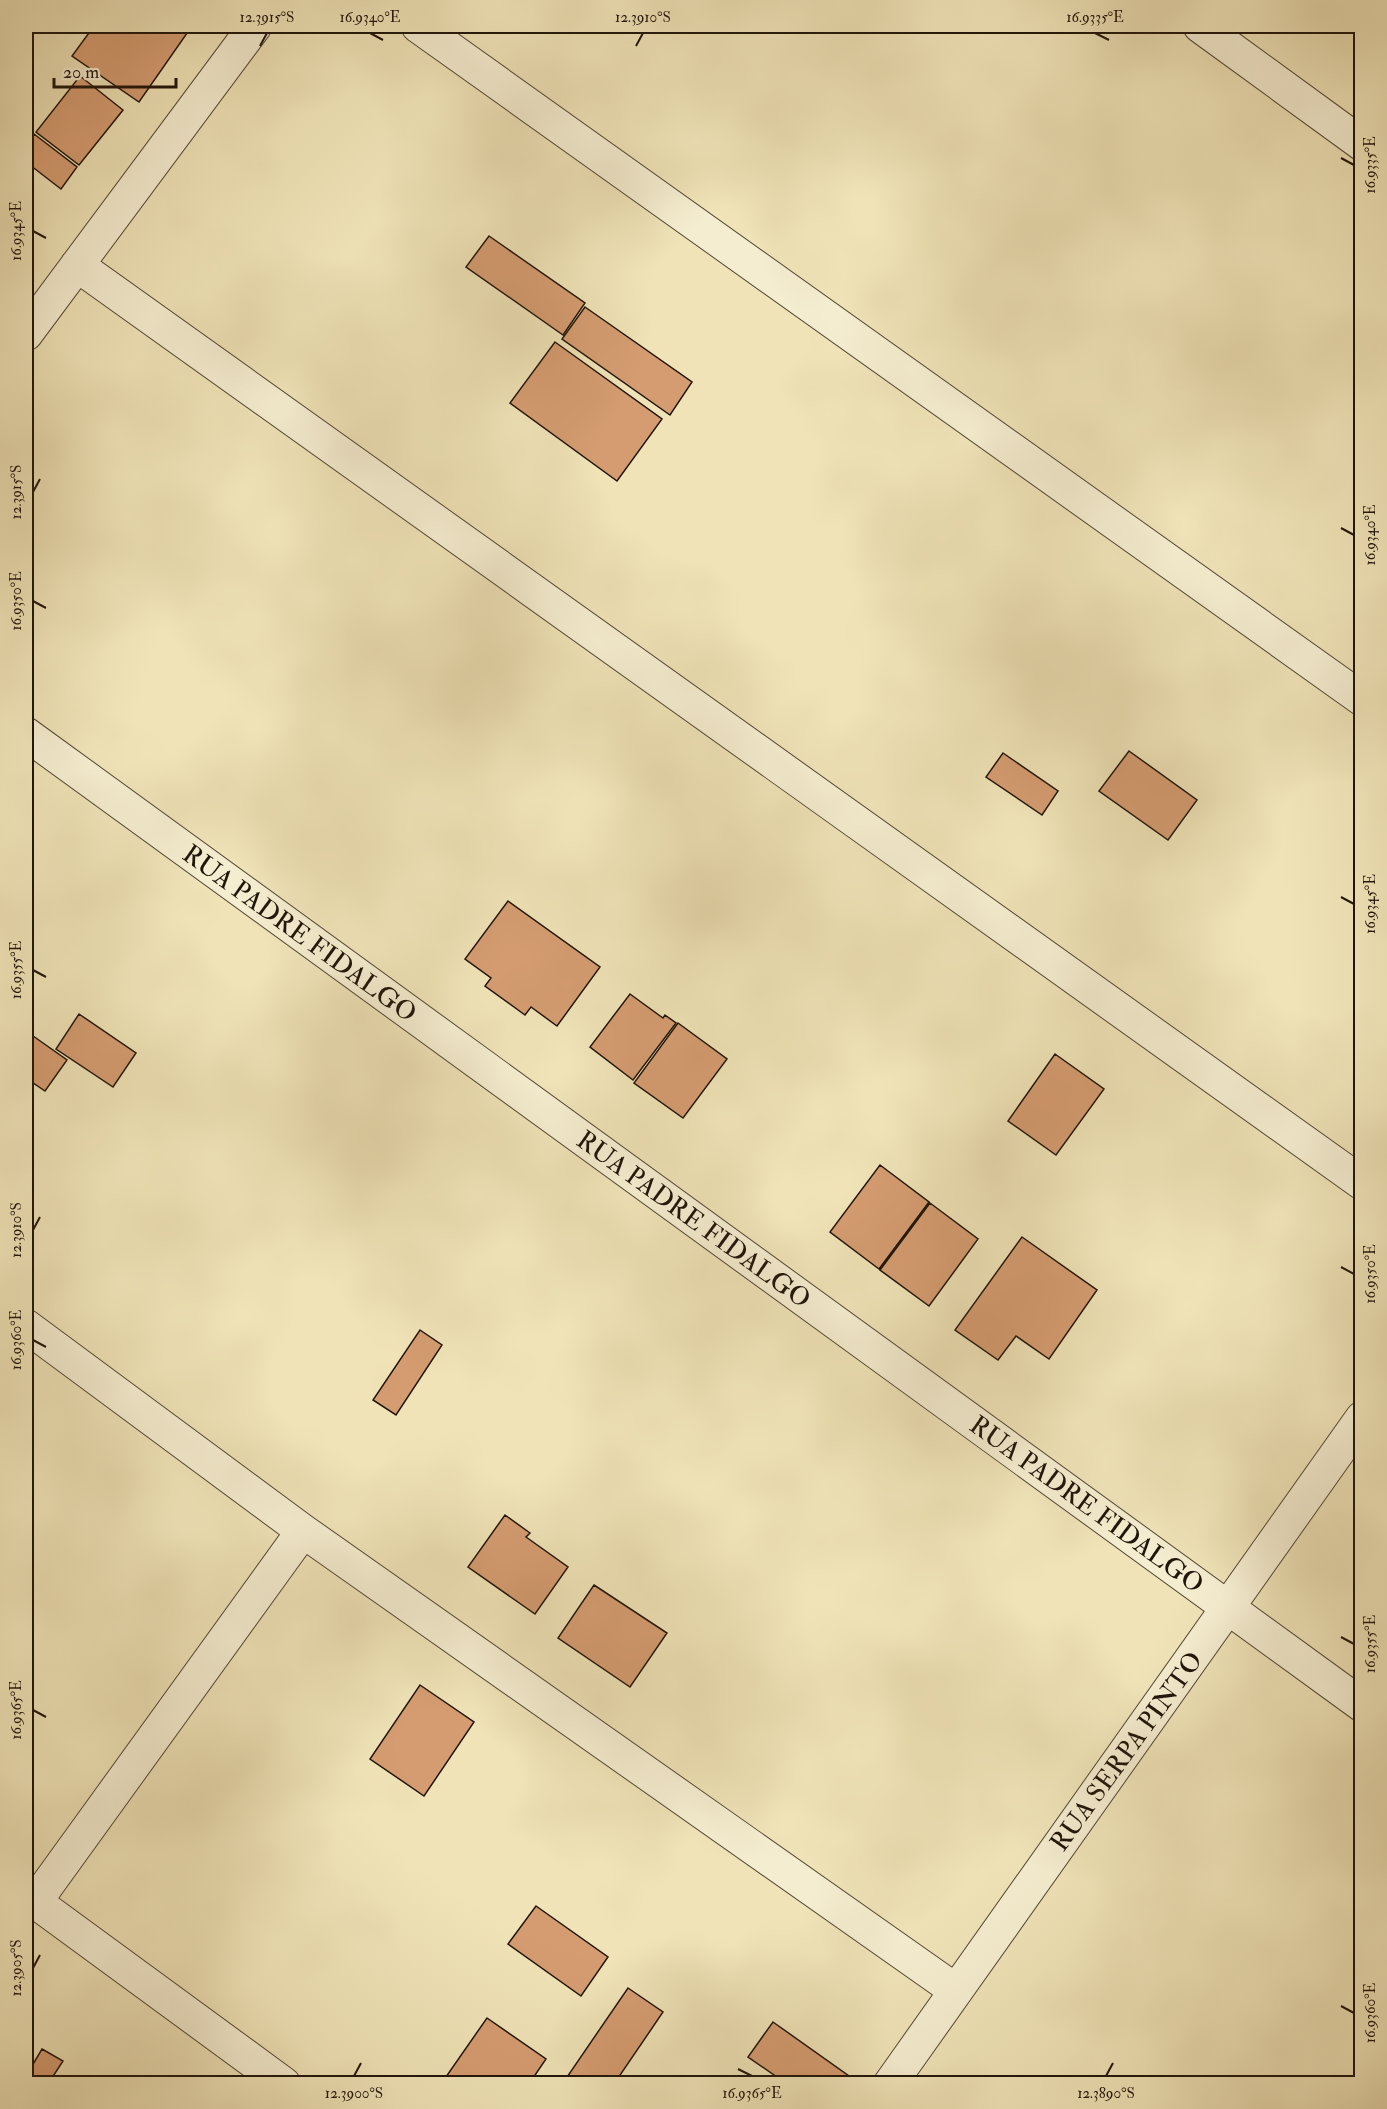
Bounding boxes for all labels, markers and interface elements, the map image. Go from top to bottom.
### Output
text: 12.3915°S [240,8,294,27]
text: 16.9340°E [339,8,401,27]
text: 12.3910°S [615,8,671,27]
text: 16.9335°E [1066,8,1124,27]
scale bar [54,51,176,89]
text: 20 m [63,61,99,84]
text: 16.9335°E [1361,136,1380,194]
text: 16.9345°E [7,201,26,261]
text: 12.3915°S [7,465,26,519]
text: 16.9340°E [1361,504,1380,566]
text: 16.9350°E [7,571,26,631]
street label: RUA PADRE FIDALGO [176,838,423,1030]
text: 16.9345°E [1361,874,1380,934]
text: 16.9355°E [7,941,26,999]
street label: RUA PADRE FIDALGO [570,1124,817,1316]
text: 12.3910°S [7,1202,26,1258]
text: 16.9350°E [1361,1244,1380,1304]
text: 16.9360°E [7,1310,26,1370]
street label: RUA PADRE FIDALGO [963,1409,1210,1601]
text: 16.9355°E [1361,1615,1380,1673]
street label: RUA SERPA PINTO [1044,1646,1210,1858]
text: 16.9365°E [7,1680,26,1740]
text: 12.3905°S [7,1939,26,1997]
text: 16.9360°E [1361,1983,1380,2043]
text: 12.3900°S [325,2084,383,2103]
text: 16.9365°E [722,2084,782,2103]
text: 12.3890°S [1077,2084,1135,2103]

